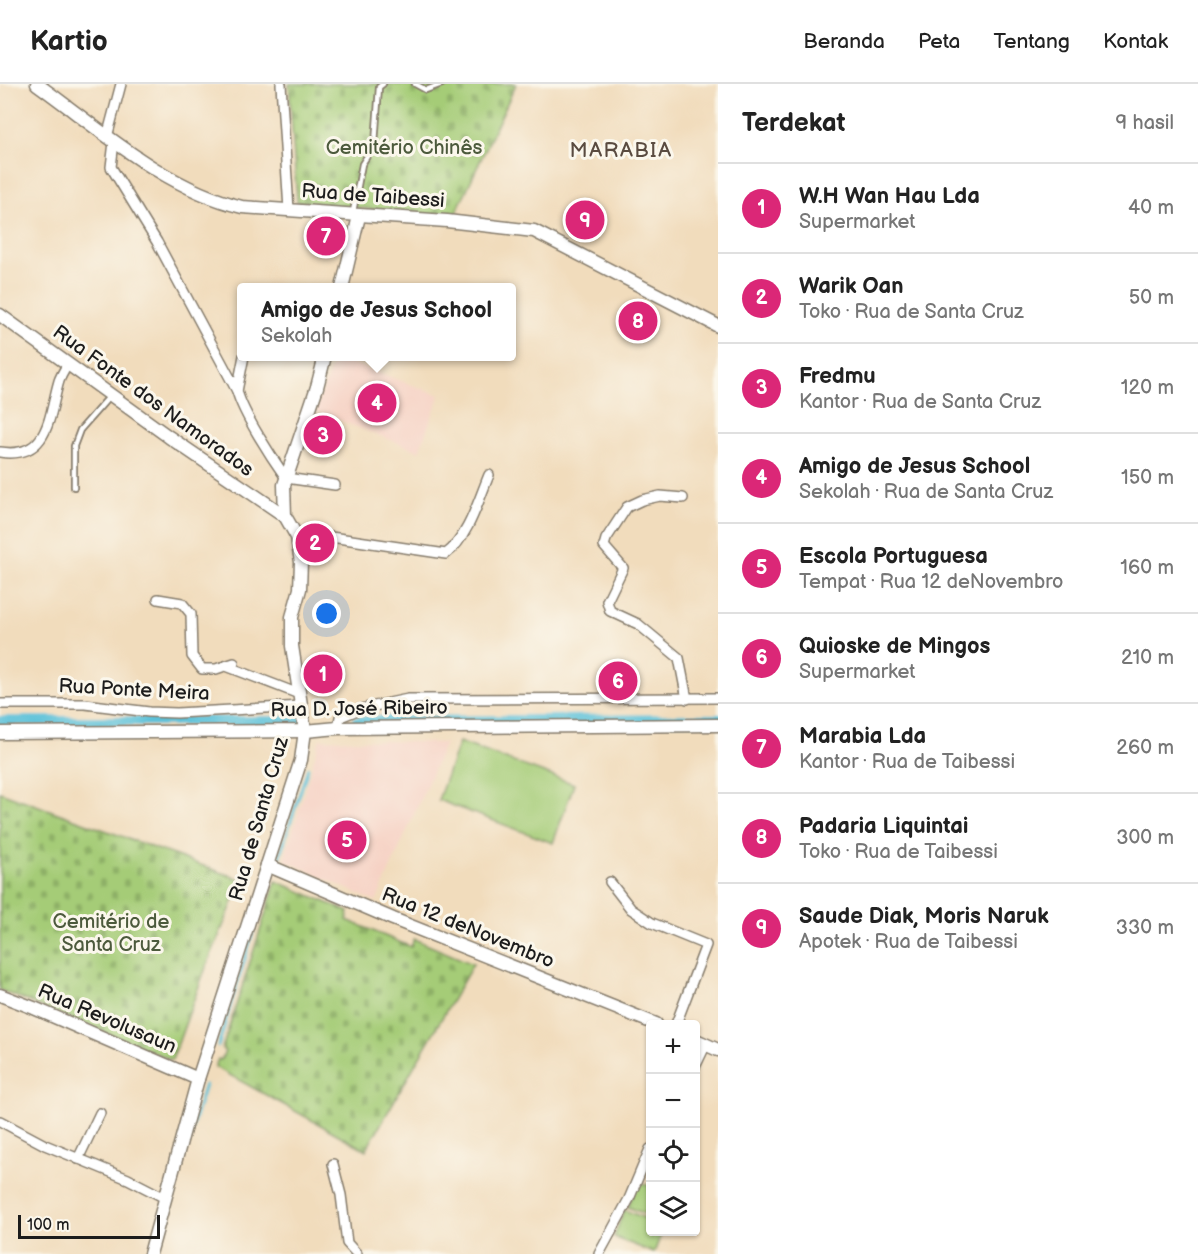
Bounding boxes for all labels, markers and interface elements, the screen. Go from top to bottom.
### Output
text: Kartio [30,25,108,58]
text: Beranda [803,29,885,54]
text: Peta [918,29,961,54]
text: Tentang [994,29,1070,54]
text: Kontak [1103,29,1168,54]
text: Terdekat [742,108,845,139]
text: 9 hasil [1116,111,1174,135]
park label: Cemitério Chinês [326,136,482,160]
district label: MARABIA [570,138,672,163]
street label: Rua de Taibessi [300,179,446,213]
text: W.H Wan Hau Lda [799,183,980,210]
text: 1 [757,196,766,220]
text: 40 m [1128,196,1174,220]
pin: 9 [566,198,604,242]
text: Supermarket [799,210,915,234]
pin: 7 [306,214,346,258]
text: Warik Oan [799,273,903,300]
popup [237,283,516,361]
text: 2 [756,286,767,310]
text: 50 m [1129,286,1174,310]
text: Amigo de Jesus School [261,297,492,324]
pin: 8 [618,298,658,344]
text: Toko · Rua de Santa Cruz [799,300,1024,324]
street label: Rua Fonte dos Namorados [48,320,258,482]
text: Sekolah [261,324,332,348]
text: Fredmu [799,363,876,390]
text: 3 [756,376,767,400]
text: 120 m [1121,376,1174,400]
pin: 4 [358,380,397,426]
text: Kantor · Rua de Santa Cruz [799,390,1041,414]
pin: 3 [304,412,342,458]
text: Amigo de Jesus School [799,453,1030,480]
text: 4 [756,466,767,490]
text: 150 m [1121,466,1174,490]
text: Sekolah · Rua de Santa Cruz [799,480,1053,504]
pin: 2 [296,520,334,566]
text: Escola Portuguesa [799,543,988,570]
text: 5 [756,556,767,580]
text: 160 m [1120,556,1174,580]
text: Tempat · Rua 12 deNovembro [799,570,1063,594]
your location [312,599,341,628]
text: Quioske de Mingos [799,633,990,660]
text: 6 [755,646,768,670]
text: 210 m [1121,646,1174,670]
pin: 1 [304,652,342,696]
pin: 6 [598,658,638,704]
text: Supermarket [799,660,915,684]
street label: Rua Ponte Meira [58,674,210,706]
street label: Rua D. José Ribeiro [270,695,448,723]
text: Marabia Lda [799,723,926,750]
street label: Rua de Santa Cruz [224,734,294,904]
text: 7 [756,736,767,760]
text: 260 m [1116,736,1174,760]
text: Kantor · Rua de Taibessi [799,750,1015,774]
text: Padaria Liquintai [799,813,968,840]
pin: 5 [328,818,366,862]
text: 8 [755,826,768,850]
text: 300 m [1116,826,1174,850]
text: Toko · Rua de Taibessi [799,840,998,864]
street label: Rua 12 deNovembro [378,882,558,974]
text: Saude Diak, Moris Naruk [799,903,1049,930]
park label: Cemitério de Santa Cruz [53,910,170,957]
text: 9 [756,916,767,940]
text: 330 m [1116,916,1174,940]
text: Apotek · Rua de Taibessi [799,930,1018,954]
street label: Rua Revolusaun [34,979,180,1059]
map controls [646,1020,700,1236]
button: + [646,1020,700,1074]
button: − [646,1074,700,1128]
button: locate [646,1128,700,1182]
button: layers [646,1182,700,1236]
scale bar [18,1212,160,1240]
text: 100 m [27,1216,70,1235]

